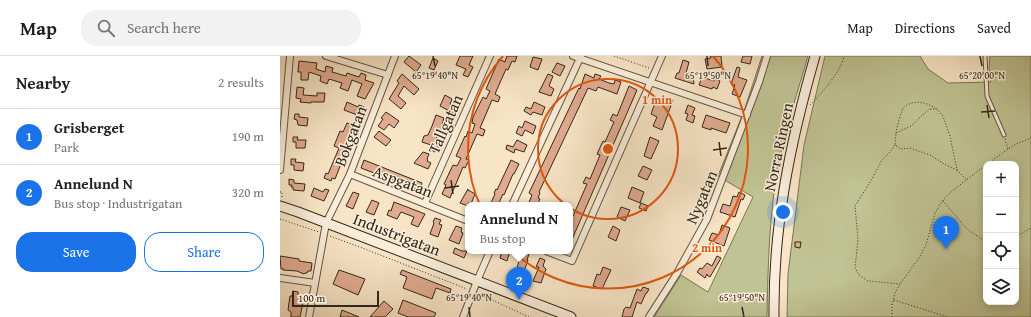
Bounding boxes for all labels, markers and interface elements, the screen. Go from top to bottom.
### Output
search box [81,10,361,46]
text: Map [20,14,57,42]
icon: search [95,17,117,39]
text: Search here [127,17,201,38]
text: Map [847,18,873,38]
text: Directions [895,18,955,38]
text: Saved [977,18,1011,38]
text: 65°19'40"N [412,68,458,83]
text: 65°19'50"N [685,68,731,83]
text: 65°20'00"N [959,68,1005,83]
text: Nearby [16,70,70,95]
text: 2 results [218,73,264,92]
street label: Tallgatan [421,91,469,157]
text: 1 min [642,91,672,108]
street label: Norra Ringen [757,101,799,193]
street label: Bokgatan [327,102,373,170]
text: Grisberget [54,117,125,138]
text: 1 [26,127,32,146]
text: 190 m [232,127,264,146]
text: Park [54,138,79,157]
centre of rings [601,142,615,156]
street label: Aspgatan [370,159,436,203]
map controls [983,161,1019,305]
button: + [983,161,1019,197]
street label: Nygatan [679,166,723,228]
text: Annelund N [54,173,133,194]
text: 2 [26,183,32,202]
text: 320 m [232,183,264,202]
text: Bus stop · Industrigatan [54,194,182,213]
button: − [983,197,1019,233]
popup [465,202,573,254]
your location [773,202,793,222]
street label: Industrigatan [350,206,444,262]
text: Annelund N [480,208,558,229]
pin: 1 [933,216,959,249]
text: Bus stop [480,229,525,248]
button: Save [16,232,136,272]
button: Share [144,232,264,272]
button: locate [983,233,1019,269]
text: 2 min [692,239,722,256]
pin: 2 [506,267,532,300]
button: layers [983,269,1019,305]
scale bar [292,289,379,308]
text: 100 m [298,290,325,306]
text: 65°19'40"N [446,290,492,305]
text: 65°19'50"N [719,290,765,305]

